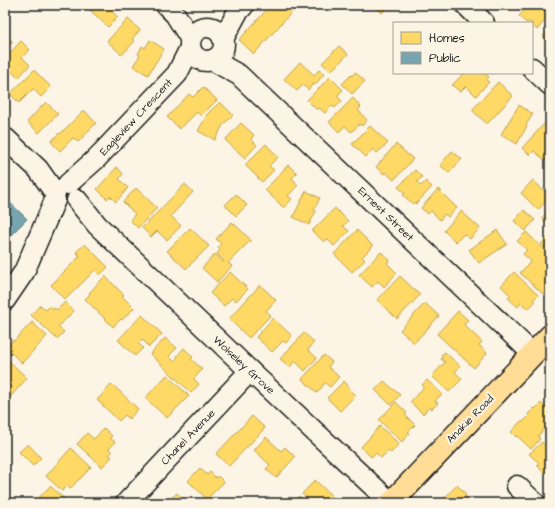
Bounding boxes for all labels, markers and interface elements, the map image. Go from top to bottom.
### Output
legend [393,22,533,74]
text: Homes [429,30,465,47]
text: Public [429,50,461,67]
street label: Eagleview Crescent [96,75,177,159]
street label: Ernest Street [355,183,418,245]
street label: Wolseley Grove [209,332,278,398]
street label: Anakie Road [443,391,497,447]
street label: Chanel Avenue [158,406,218,468]

